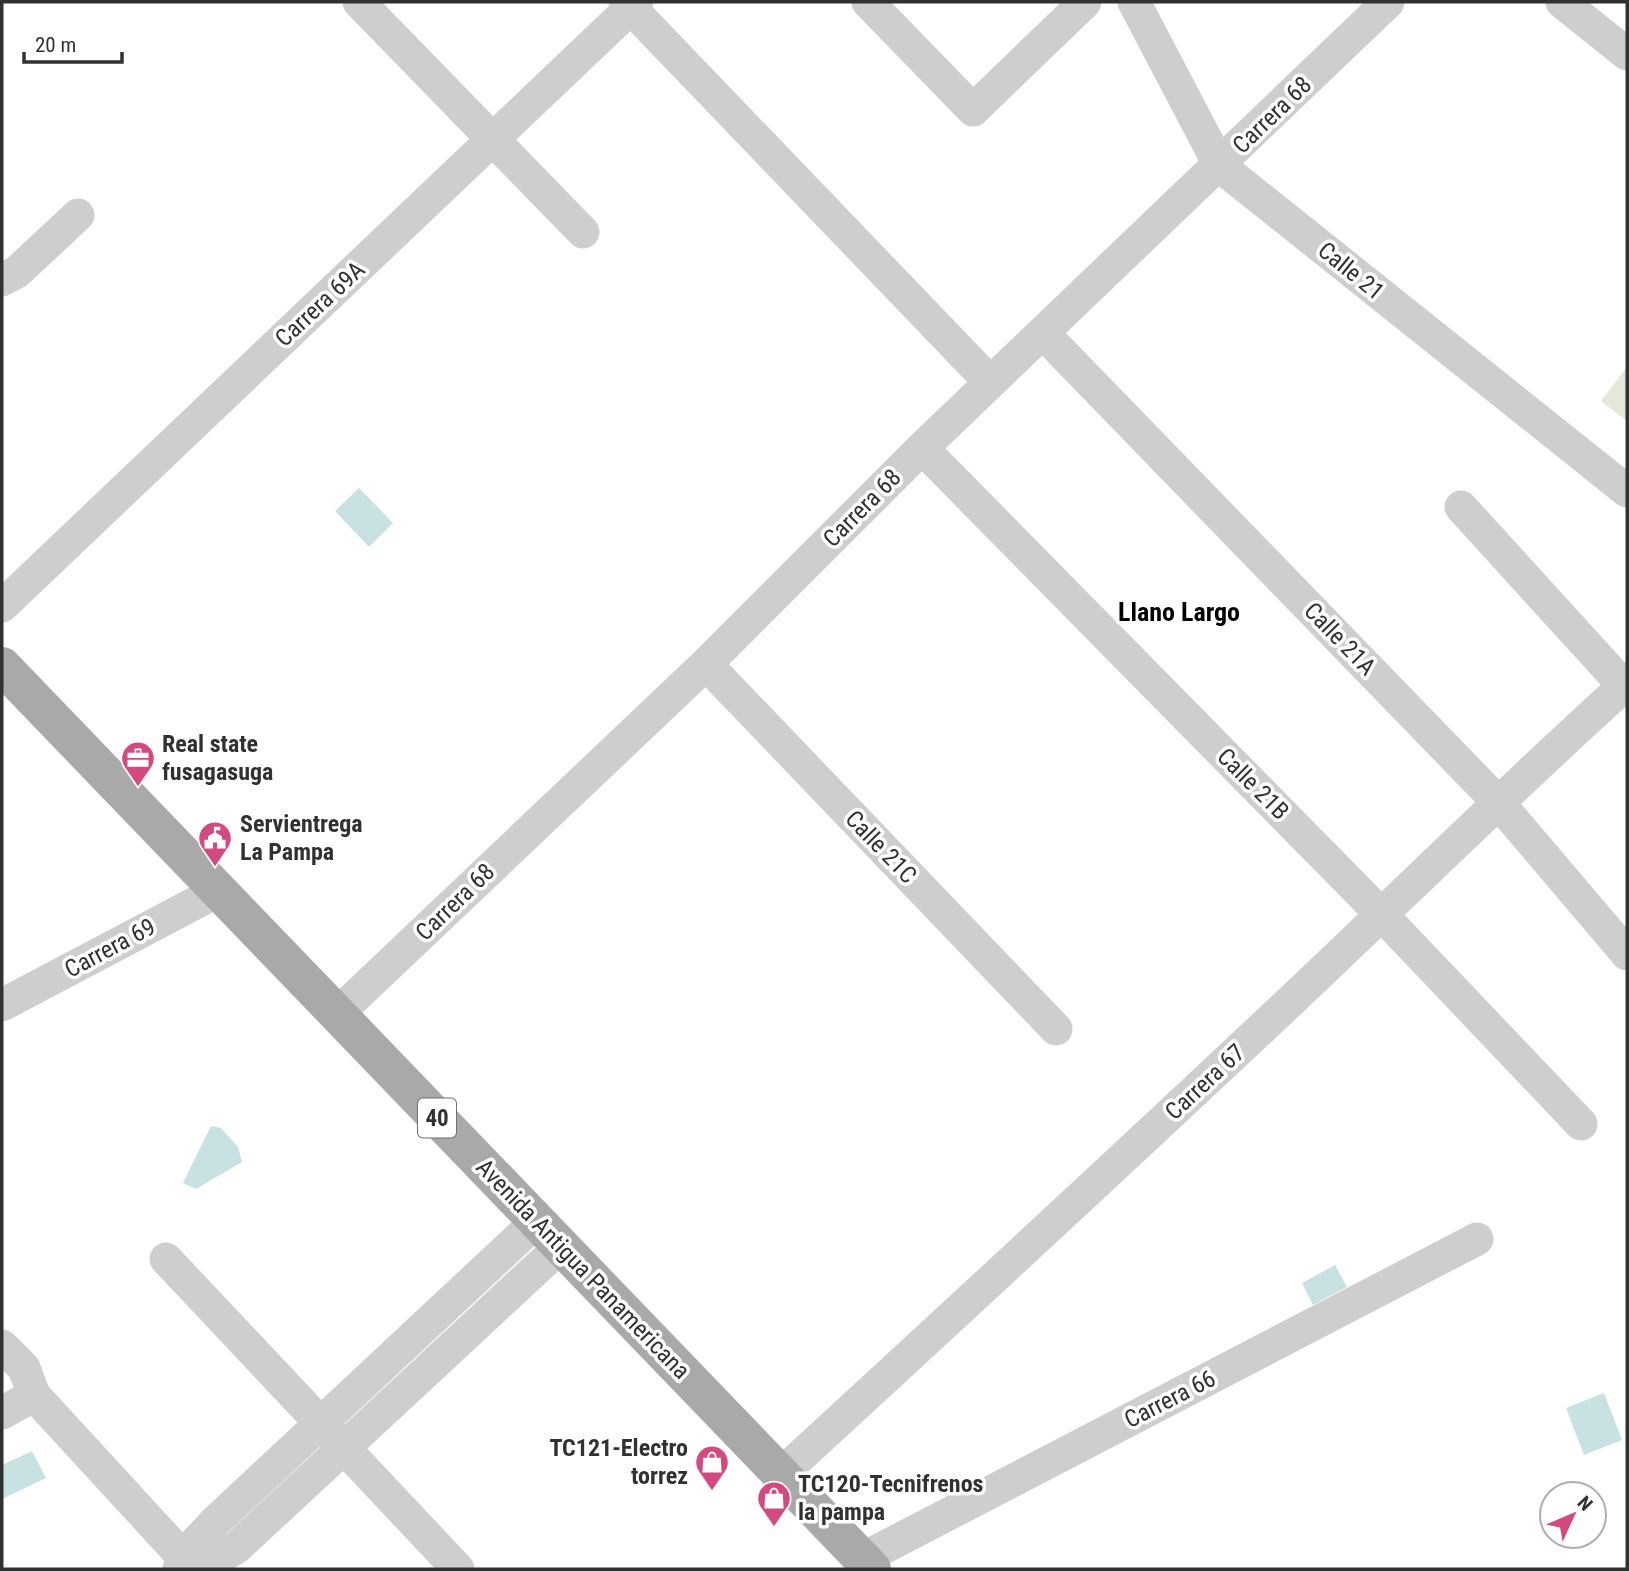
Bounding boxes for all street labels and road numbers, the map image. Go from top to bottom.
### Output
street label: Carrera 68 [1227,71,1317,159]
street label: Calle 21 [1312,236,1390,306]
street label: Carrera 69A [269,255,371,352]
street label: Carrera 68 [817,463,907,553]
street label: Calle 21A [1299,597,1382,681]
street label: Calle 21B [1211,742,1295,826]
street label: Calle 21C [840,805,922,889]
street label: Carrera 68 [410,858,500,946]
street label: Carrera 69 [60,913,160,983]
street label: Carrera 67 [1160,1038,1250,1126]
road number: 40 [418,1098,456,1138]
street label: Avenida Antigua Panamericana [471,1153,695,1385]
street label: Carrera 66 [1120,1364,1220,1434]

